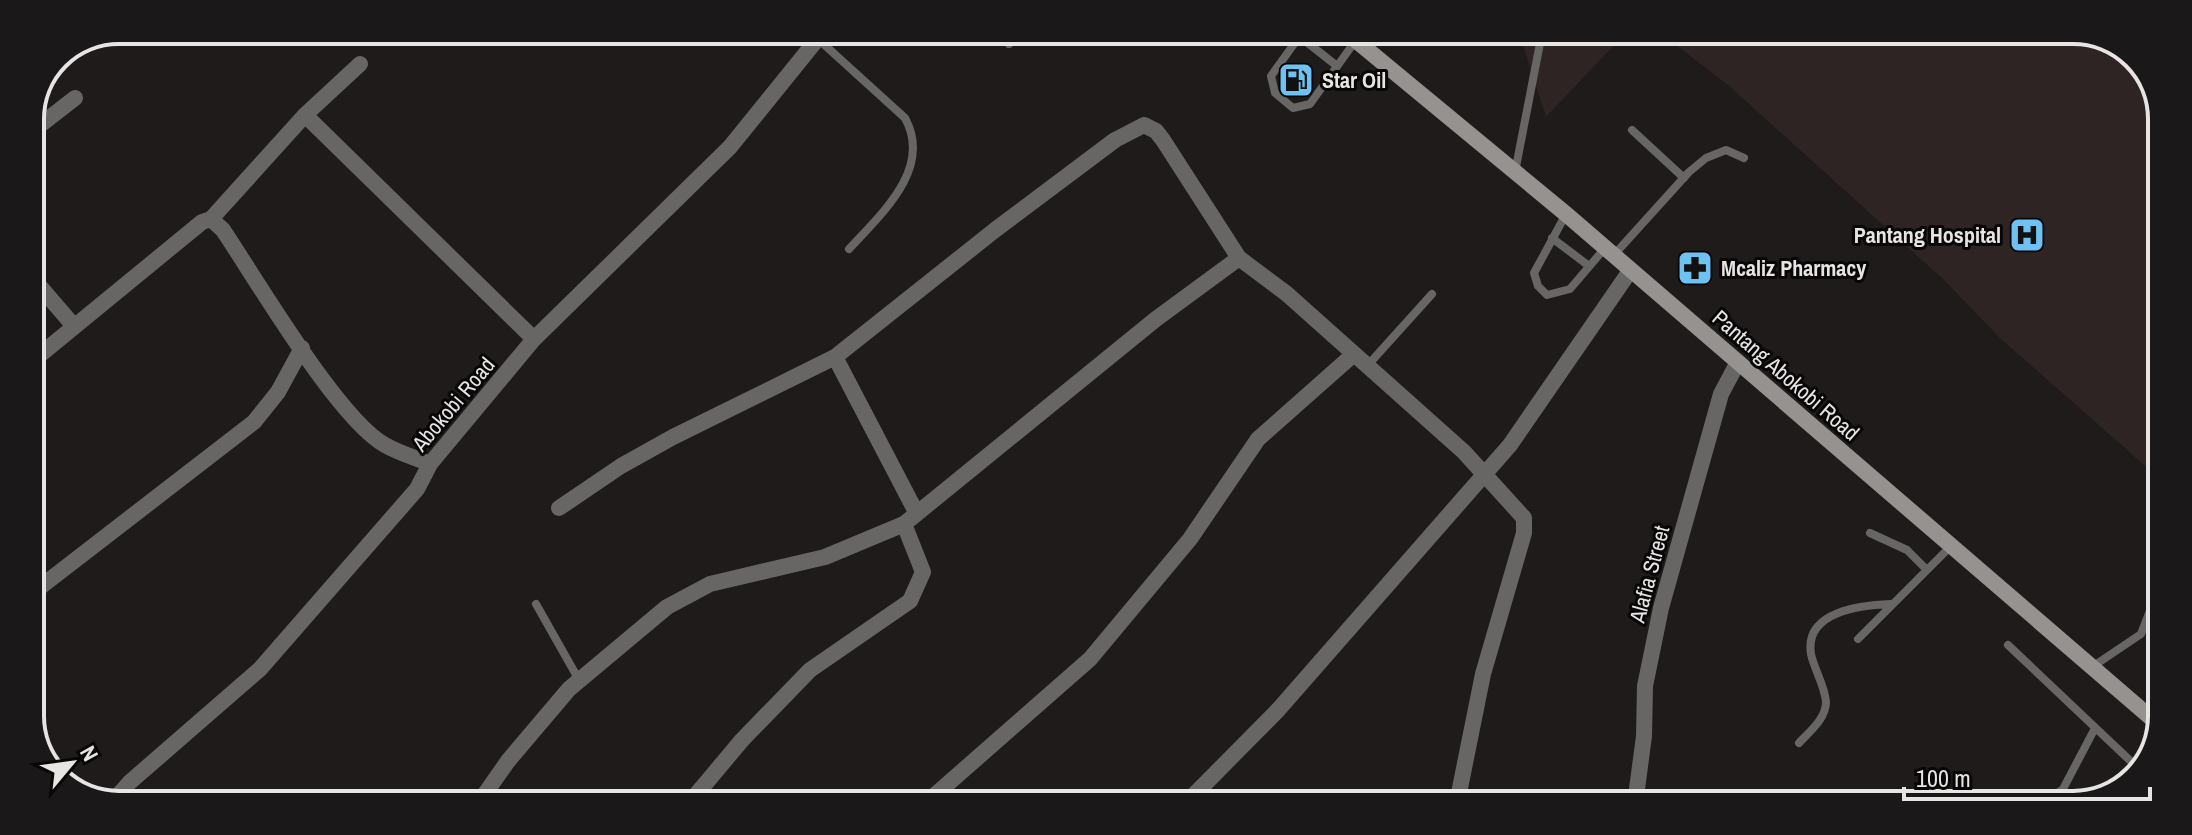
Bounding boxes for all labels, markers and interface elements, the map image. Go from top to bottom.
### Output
fuel station icon: Star Oil [1277,61,1315,99]
place label: Star Oil [1322,65,1386,95]
hospital icon: Pantang Hospital [2008,216,2046,254]
place label: Pantang Hospital [1854,220,2001,250]
pharmacy icon: Mcaliz Pharmacy [1676,249,1714,287]
place label: Mcaliz Pharmacy [1721,253,1866,283]
street label: Pantang Abokobi Road [1706,303,1866,447]
street label: Abokobi Road [404,351,501,458]
street label: Alafia Street [1621,522,1676,627]
north arrow [32,723,112,803]
text: N [73,740,106,766]
scale bar [1904,751,2150,801]
text: 100 m [1916,762,1971,794]

